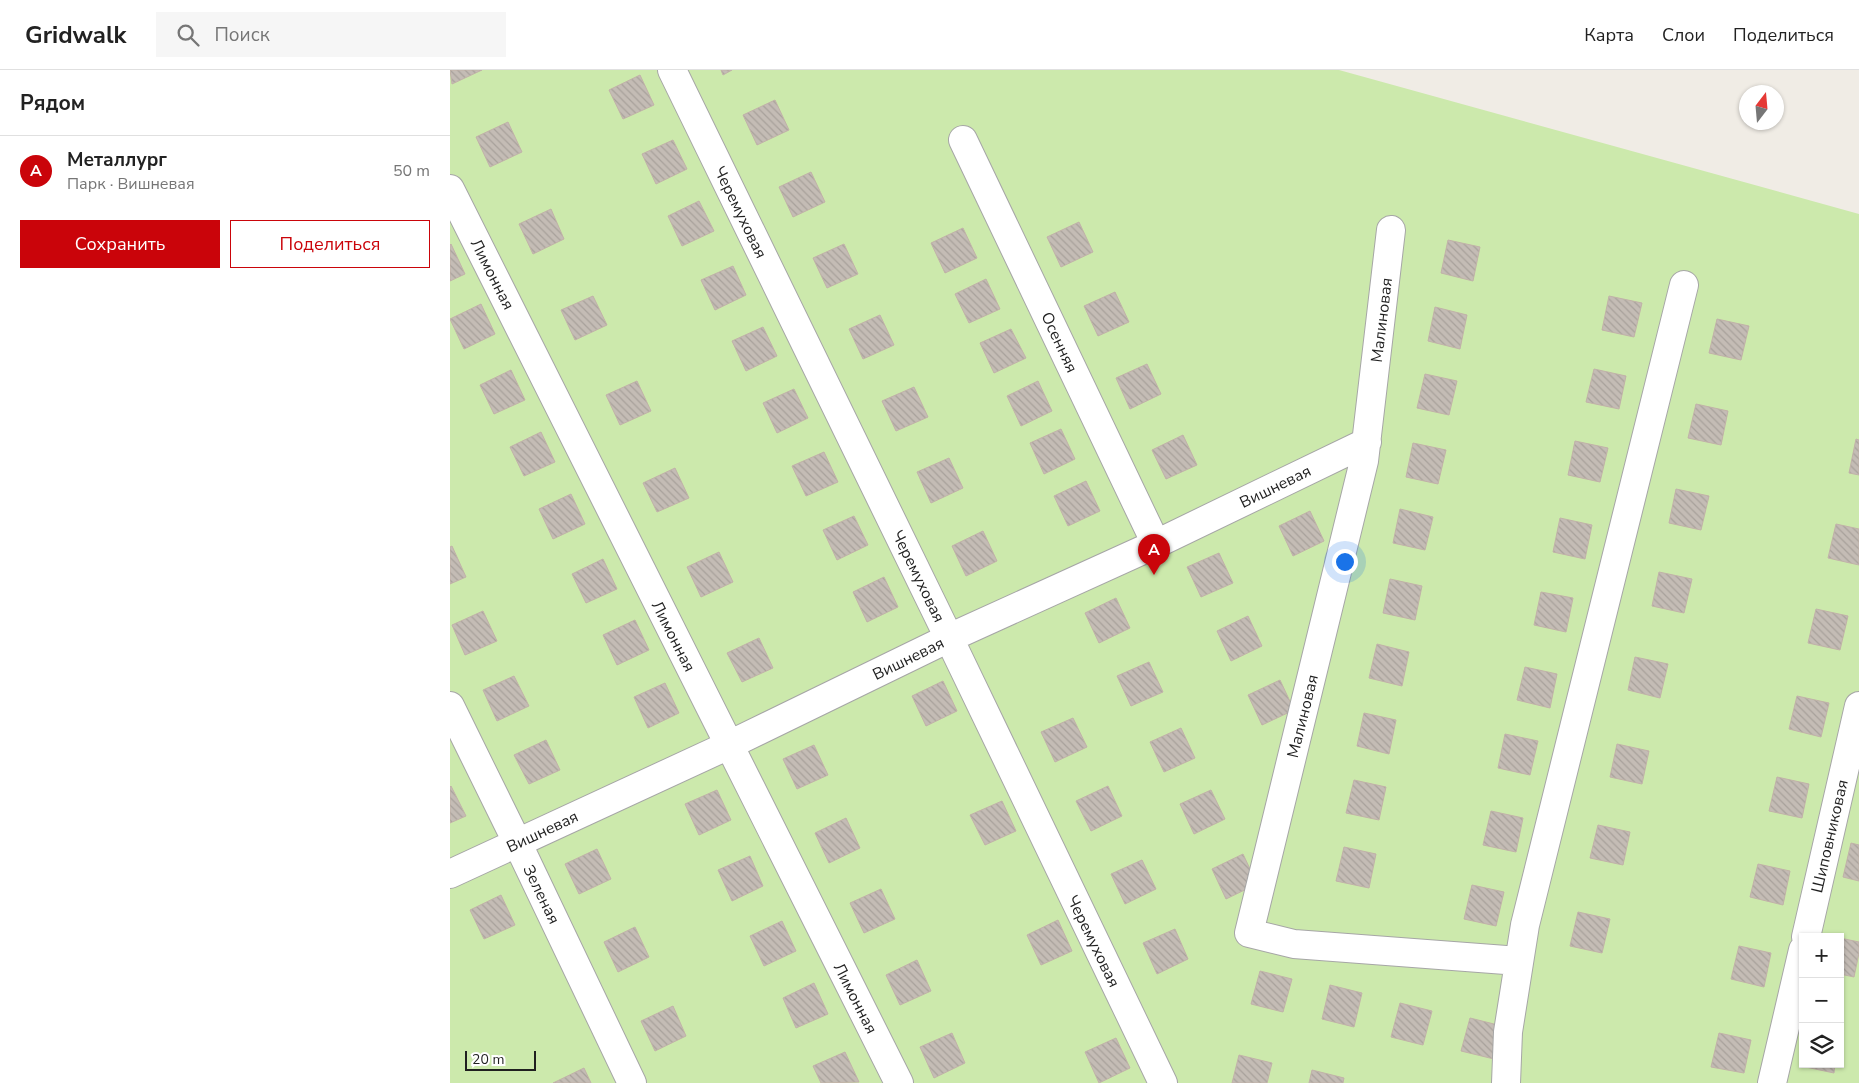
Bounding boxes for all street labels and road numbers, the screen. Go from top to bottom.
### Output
street label: Черемуховая [708,163,772,262]
street label: Лимонная [465,235,519,314]
street label: Малиновая [1366,276,1398,364]
street label: Осенняя [1035,309,1083,376]
street label: Вишневая [1236,460,1315,514]
street label: Черемуховая [886,527,950,626]
street label: Лимонная [646,597,700,676]
street label: Вишневая [869,632,948,686]
street label: Малиновая [1282,672,1324,760]
street label: Шиповниковая [1806,777,1854,895]
street label: Вишневая [503,806,582,858]
street label: Зеленая [517,861,565,928]
street label: Черемуховая [1061,892,1125,991]
street label: Лимонная [828,959,882,1038]

